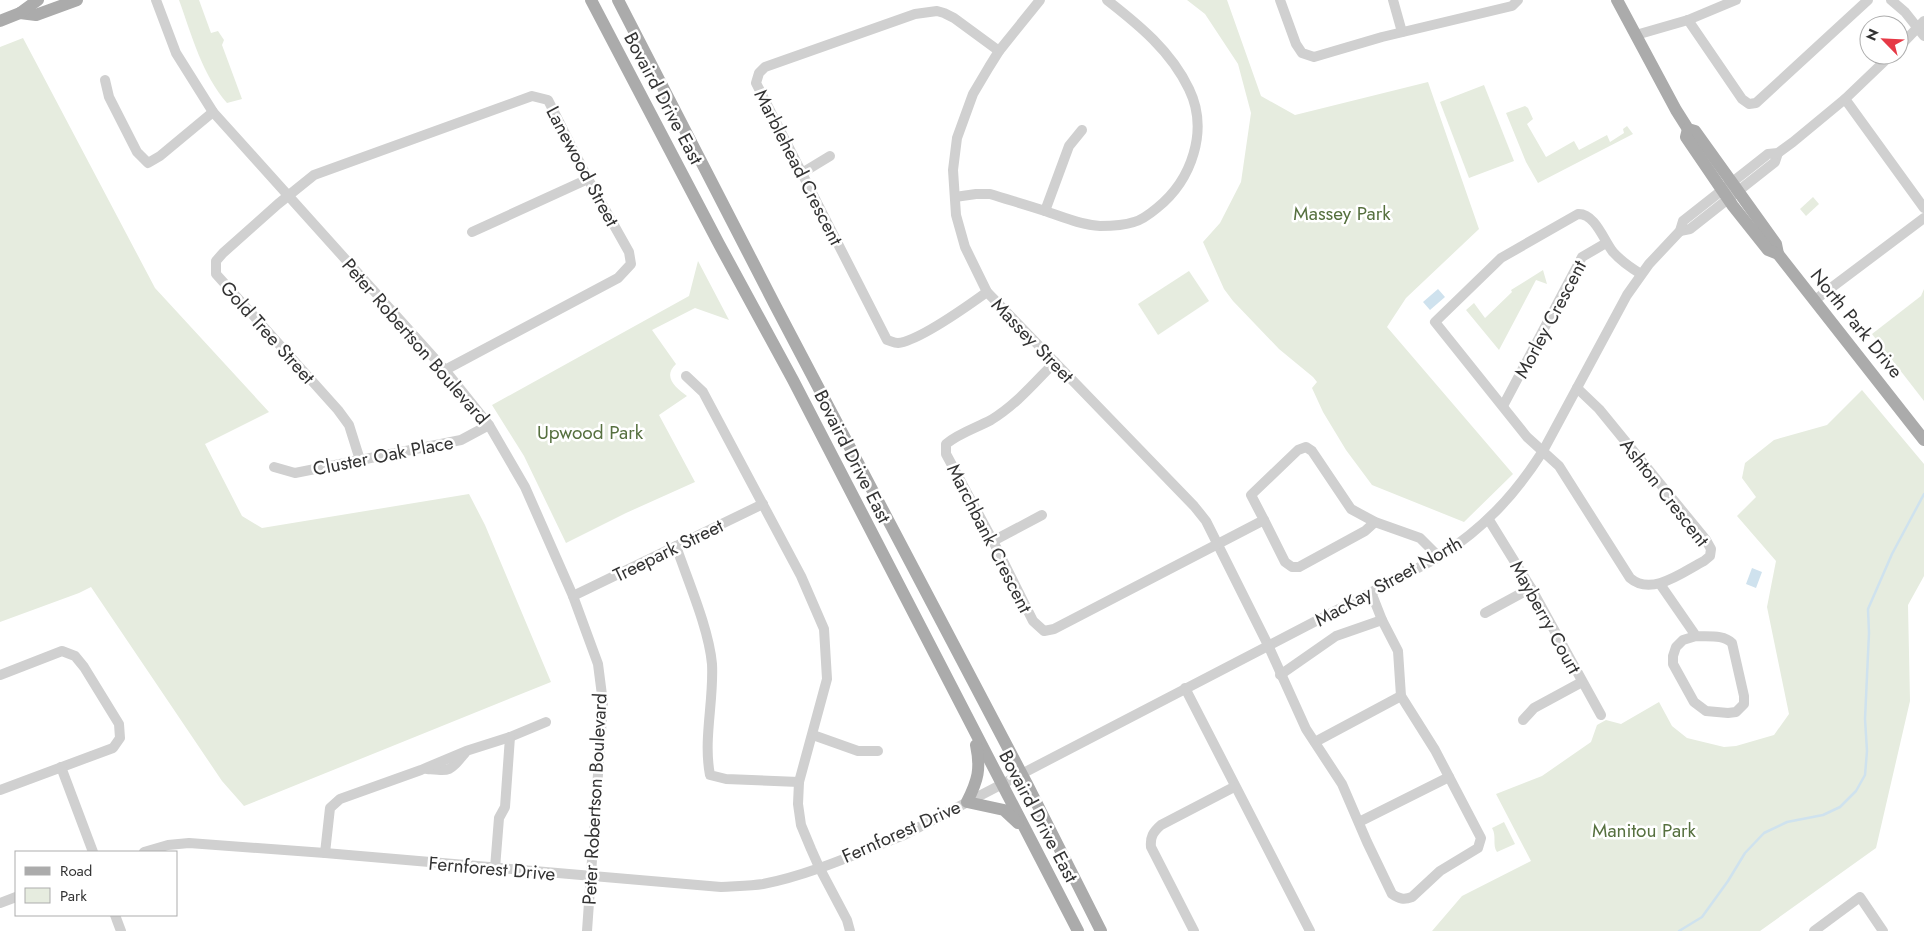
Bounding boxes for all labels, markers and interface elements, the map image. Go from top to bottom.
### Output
north arrow [1859,15,1909,65]
text: N [1861,26,1884,44]
street label: Bovaird Drive East [617,27,710,169]
street label: Marblehead Crescent [748,85,850,250]
street label: Lanewood Street [540,101,626,231]
park label: Massey Park [1293,200,1391,227]
street label: Peter Robertson Boulevard [336,252,495,430]
street label: Morley Crescent [1508,255,1593,383]
street label: North Park Drive [1804,263,1909,384]
street label: Gold Tree Street [214,275,321,390]
street label: Massey Street [985,292,1080,389]
street label: Bovaird Drive East [807,385,898,528]
park label: Upwood Park [537,419,644,446]
street label: Cluster Oak Place [311,429,456,482]
street label: Ashton Crescent [1614,432,1716,553]
street label: Marchbank Crescent [940,459,1039,618]
street label: Treepark Street [609,512,728,589]
street label: MacKay Street North [1310,530,1467,633]
street label: Mayberry Court [1503,556,1588,679]
street label: Peter Robertson Boulevard [575,692,614,906]
street label: Bovaird Drive East [992,745,1085,887]
street label: Fernforest Drive [838,793,965,870]
park label: Manitou Park [1592,817,1697,844]
street label: Fernforest Drive [427,850,557,888]
legend [15,851,178,916]
text: Road [60,860,92,882]
text: Park [60,885,87,907]

